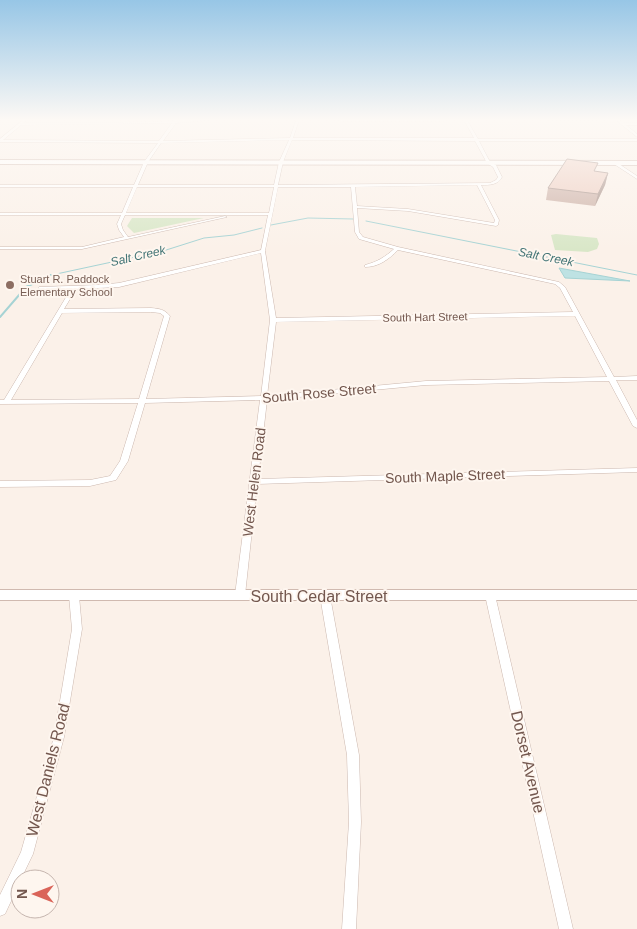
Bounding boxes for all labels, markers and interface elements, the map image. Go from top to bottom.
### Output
water label: Salt Creek [109,243,168,269]
water label: Salt Creek [517,245,576,269]
place label: Stuart R. Paddock Elementary School [20,273,112,298]
marker: Stuart R. Paddock Elementary School [4,279,16,291]
street label: South Hart Street [382,310,468,324]
street label: South Rose Street [261,380,377,406]
street label: West Helen Road [239,427,269,537]
street label: South Maple Street [385,466,505,486]
street label: South Cedar Street [251,588,388,605]
street label: West Daniels Road [23,702,73,838]
street label: Dorset Avenue [508,709,548,815]
north arrow [10,869,60,919]
text: N [14,889,30,899]

